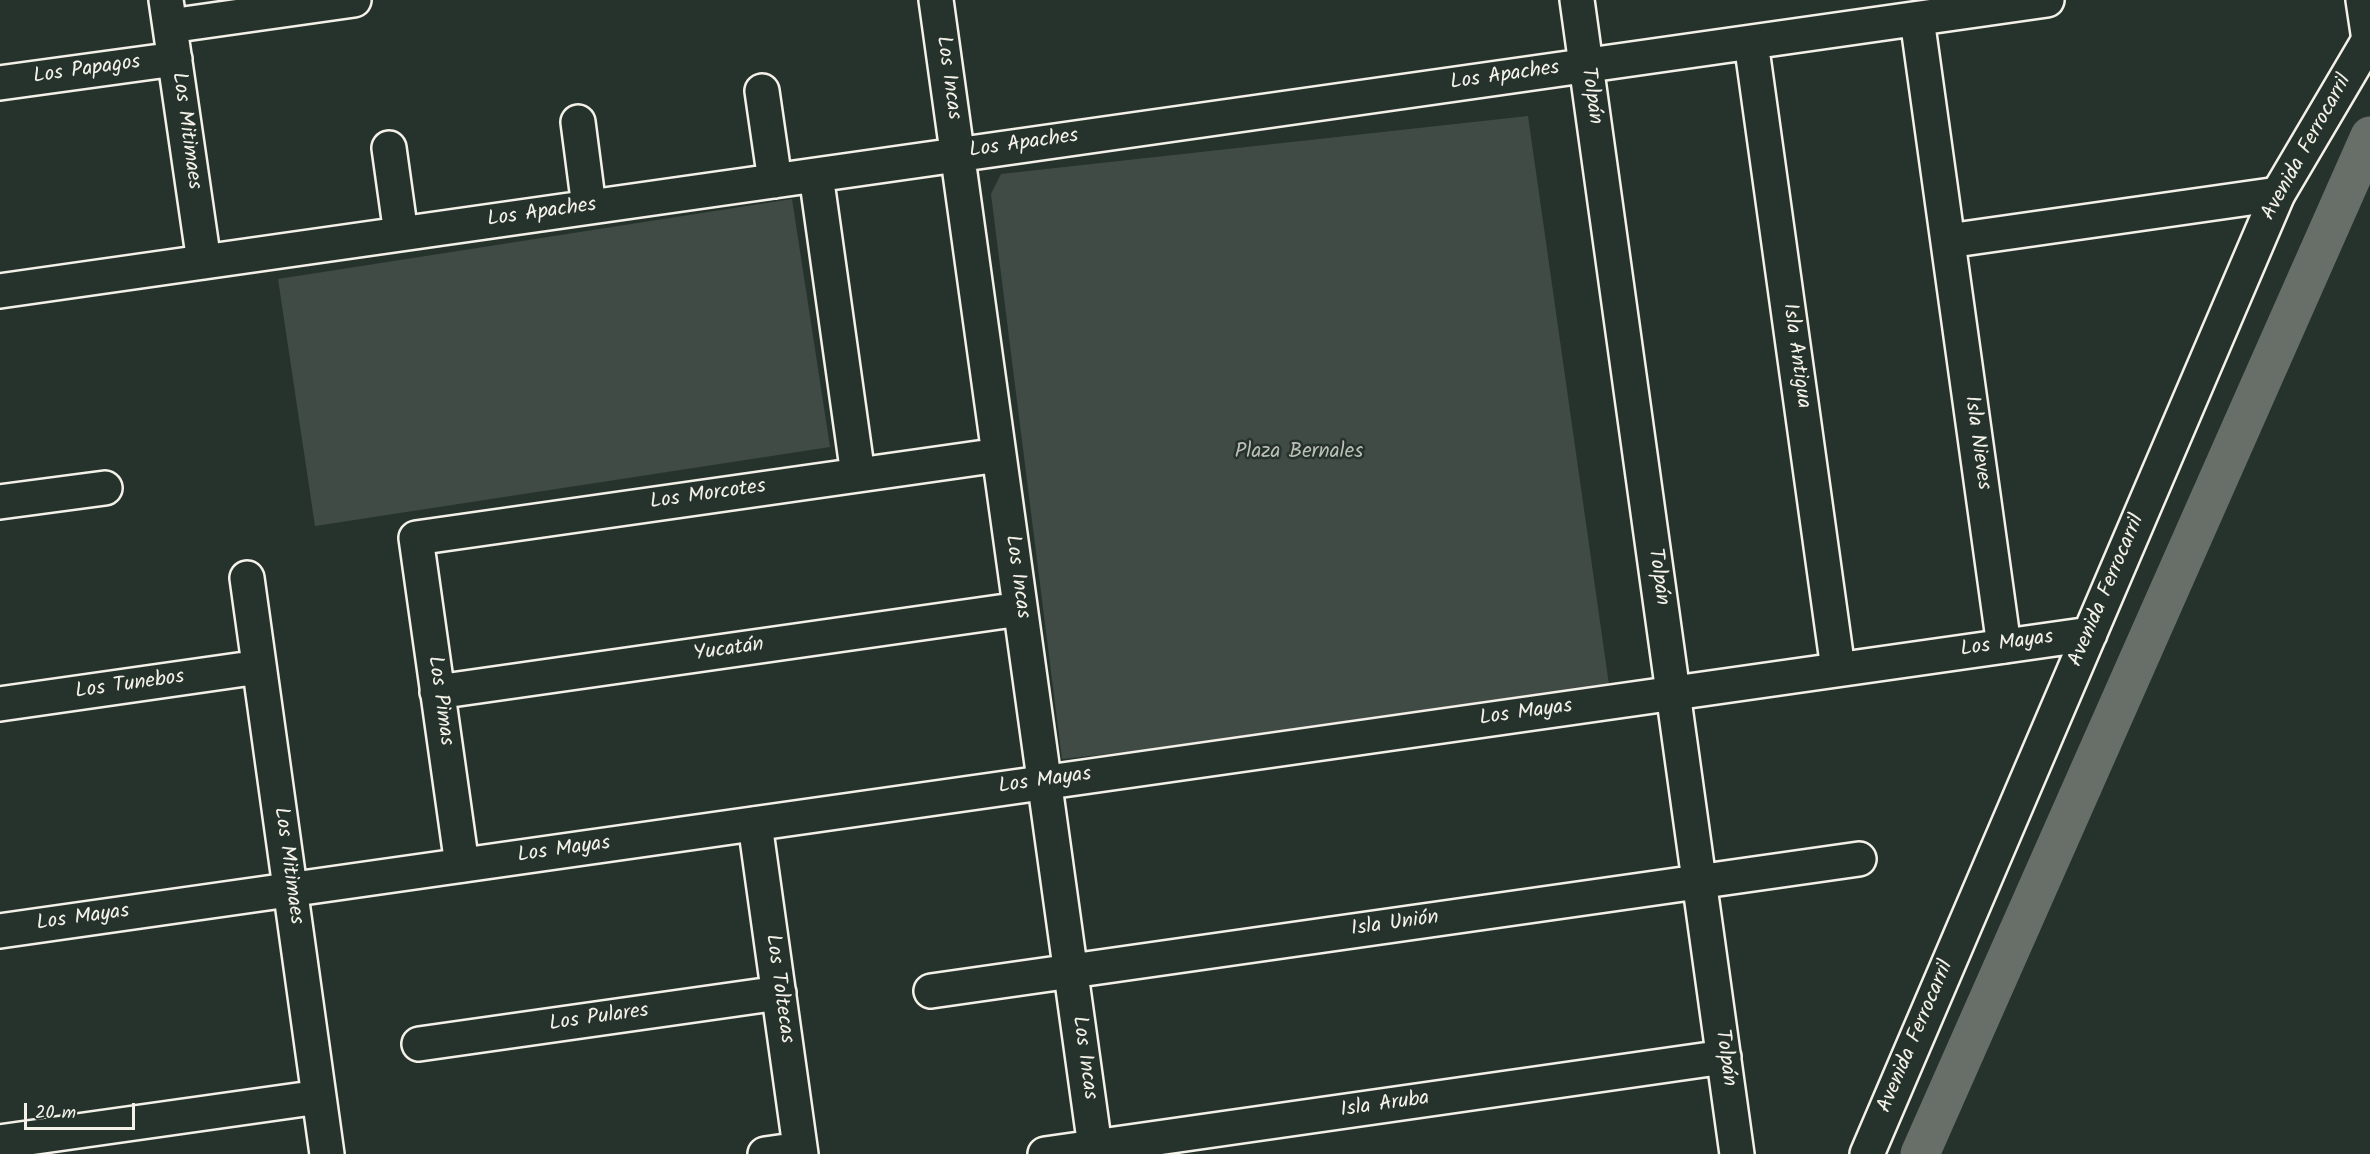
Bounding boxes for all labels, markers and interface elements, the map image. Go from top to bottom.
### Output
street label: Los Incas [929,35,965,121]
street label: Los Papagos [32,51,142,91]
street label: Los Apaches [1449,57,1561,97]
street label: Tolpán [1574,66,1606,126]
street label: Los Mitimaes [164,71,206,191]
street label: Avenida Ferrocarril [2257,71,2359,225]
street label: Los Apaches [968,125,1080,165]
street label: Los Apaches [486,194,598,234]
street label: Isla Antigua [1775,302,1815,410]
street label: Isla Nieves [1957,394,1995,492]
park label: Plaza Bernales [1235,440,1363,466]
street label: Los Morcotes [648,475,768,517]
street label: Avenida Ferrocarril [2065,511,2151,671]
street label: Los Incas [998,534,1034,620]
street label: Tolpán [1641,547,1673,607]
street label: Los Mayas [1959,626,2055,664]
street label: Yucatán [692,634,766,668]
street label: Los Pimas [420,655,458,747]
street label: Los Tunebos [74,666,186,706]
street label: Los Mayas [1478,695,1574,733]
street label: Los Mayas [997,763,1093,801]
street label: Los Mitimaes [266,806,308,926]
street label: Los Mayas [516,832,612,870]
street label: Los Mayas [35,900,131,938]
street label: Isla Unión [1350,906,1440,944]
street label: Los Toltecas [758,933,798,1045]
street label: Avenida Ferrocarril [1874,957,1960,1117]
street label: Los Pulares [548,1000,650,1038]
street label: Los Incas [1065,1015,1101,1101]
street label: Tolpán [1708,1028,1740,1088]
street label: Isla Aruba [1339,1087,1431,1125]
scale bar [27,1091,138,1129]
text: 20 m [35,1099,76,1128]

